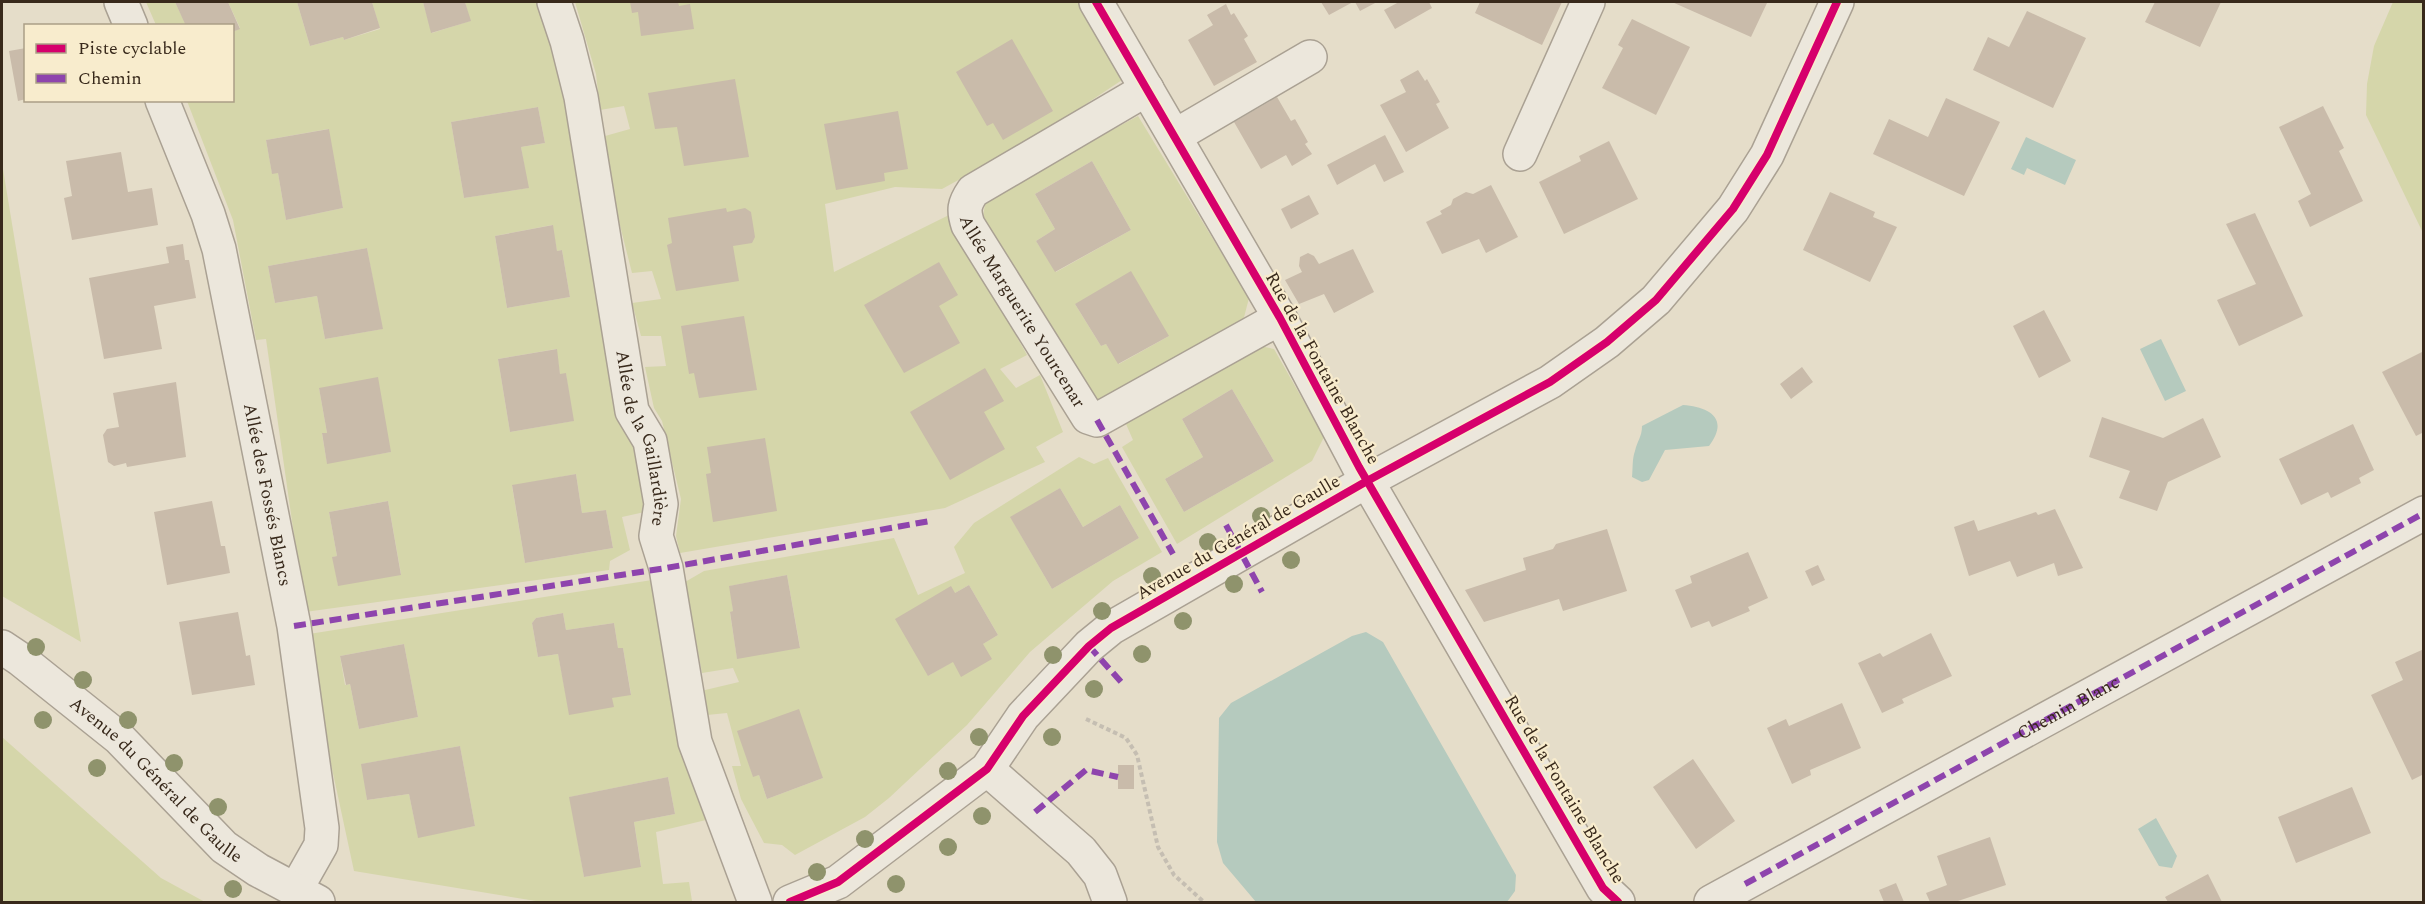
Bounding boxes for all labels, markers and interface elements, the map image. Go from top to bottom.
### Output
legend [24,24,234,102]
text: Piste cyclable [78,35,186,62]
text: Chemin [78,65,142,92]
street label: Allée Marguerite Yourcenar [952,212,1092,413]
street label: Rue de la Fontaine Blanche [1258,267,1387,469]
street label: Allée de la Gaillardière [608,348,674,528]
street label: Allée des Fossés Blancs [236,401,299,589]
street label: Avenue du Général de Gaulle [1131,468,1345,607]
street label: Chemin Blanc [2012,669,2124,747]
street label: Avenue du Général de Gaulle [63,690,248,870]
street label: Rue de la Fontaine Blanche [1497,690,1632,889]

